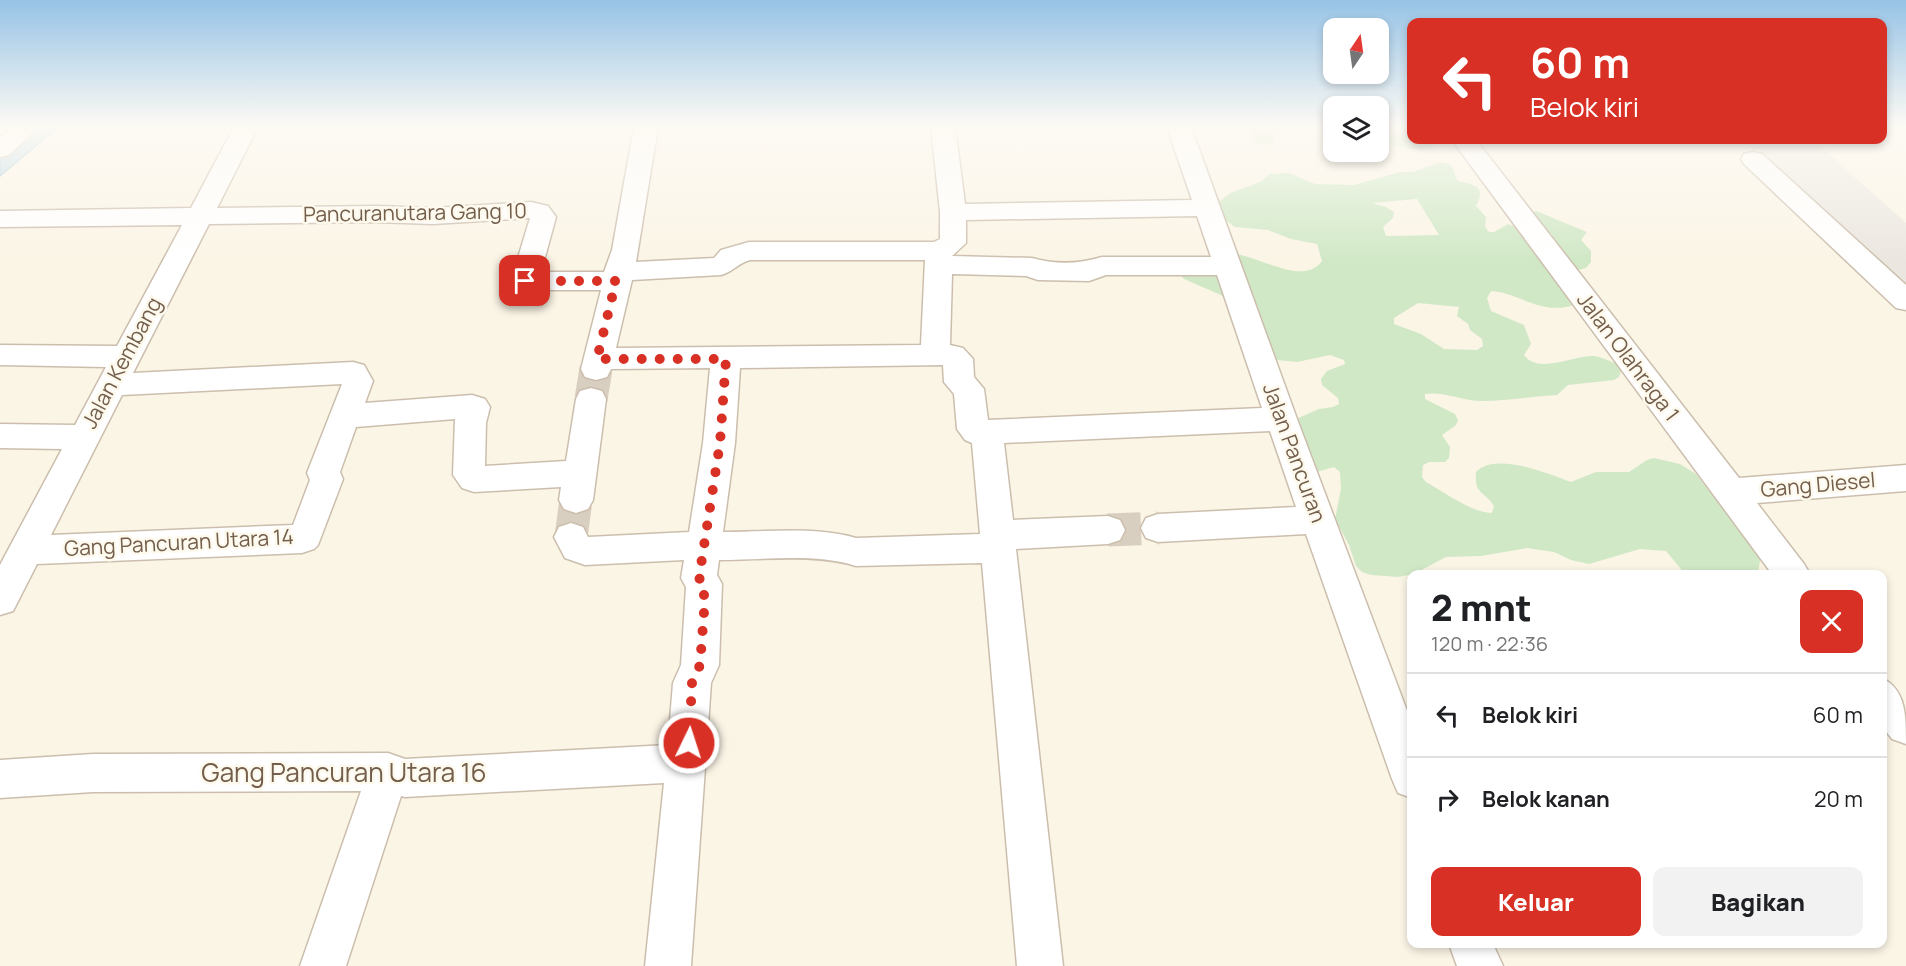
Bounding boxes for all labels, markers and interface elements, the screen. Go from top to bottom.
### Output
north arrow [1323,18,1389,84]
map controls [1323,18,1389,162]
text: 60 m [1530,33,1630,91]
icon: left [1431,42,1509,120]
text: Belok kiri [1530,88,1639,125]
button: layers [1323,96,1389,162]
street label: Pancuranutara Gang 10 [303,196,527,228]
pin [499,255,550,306]
icon: arrive [508,264,541,297]
street label: Jalan Olahraga 1 [1571,286,1686,426]
street label: Jalan Kembang [75,292,168,433]
street label: Jalan Pancuran [1257,379,1333,526]
street label: Gang Diesel [1759,465,1876,503]
street label: Gang Pancuran Utara 14 [63,522,294,562]
text: 2 mnt [1431,583,1532,632]
button: close [1800,590,1863,653]
text: 120 m · 22:36 [1431,630,1548,657]
icon: left [1431,699,1464,732]
text: Belok kiri [1482,700,1578,730]
text: 60 m [1813,700,1863,730]
position arrow [657,711,721,775]
street label: Gang Pancuran Utara 16 [201,754,487,790]
icon: right [1431,783,1464,816]
text: Belok kanan [1482,784,1610,814]
text: 20 m [1814,784,1863,814]
button: Keluar [1431,867,1641,936]
button: Bagikan [1653,867,1863,936]

